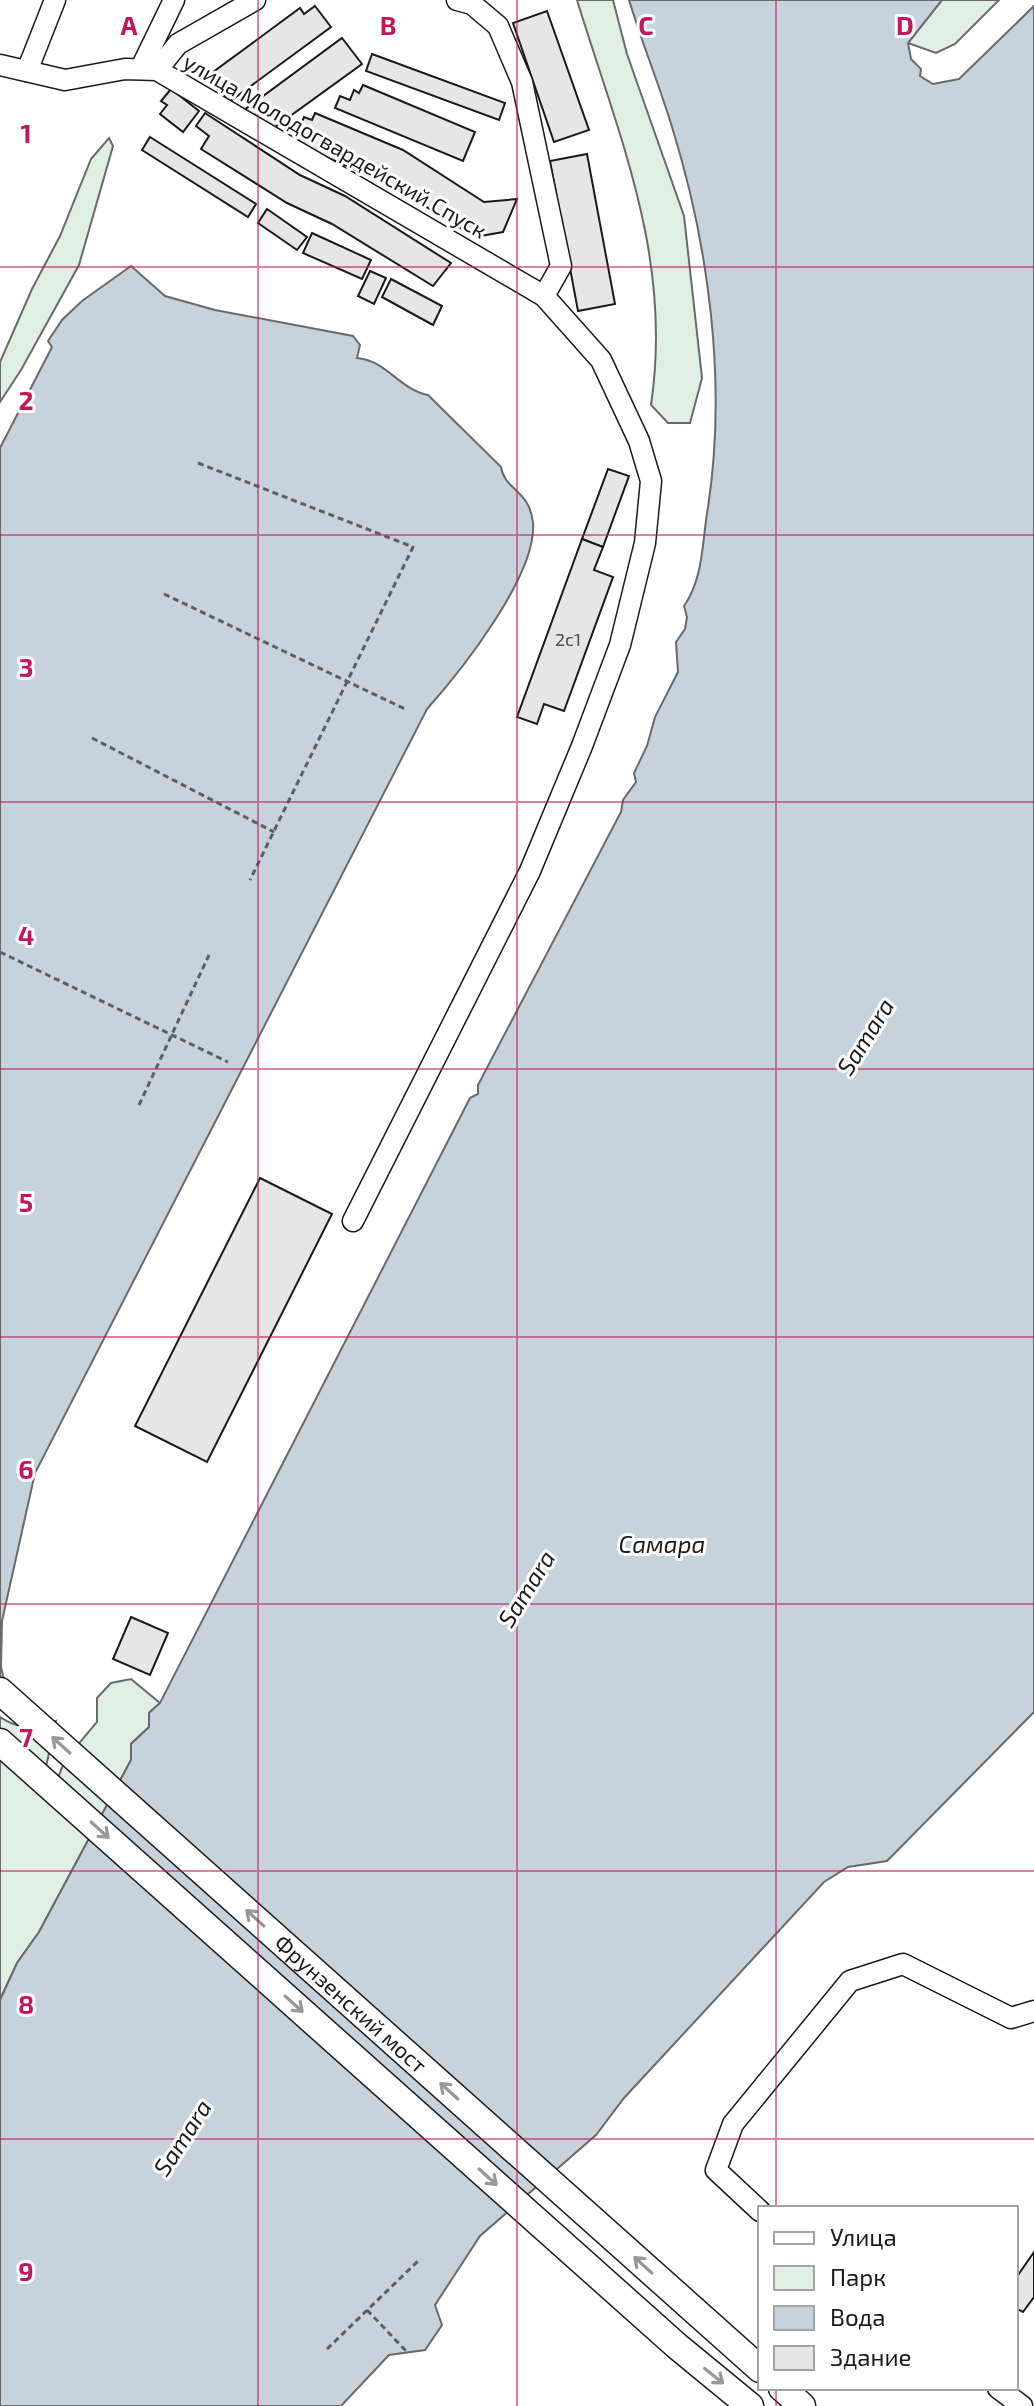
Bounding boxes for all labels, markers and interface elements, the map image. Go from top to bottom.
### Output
text: A [121,9,138,40]
text: B [380,9,396,40]
text: C [638,9,654,40]
text: D [896,9,914,40]
street label: улица Молодогвардейский Спуск [179,47,492,244]
text: 1 [20,117,32,148]
text: 2 [18,384,34,415]
house number: 2с1 [555,628,581,650]
text: 3 [19,651,33,682]
text: 4 [18,919,34,950]
water label: Samara [830,993,900,1080]
text: 5 [19,1186,33,1217]
text: 6 [18,1453,34,1484]
water label: Самара [619,1529,705,1558]
water label: Samara [491,1545,561,1632]
text: 7 [19,1721,33,1752]
one-way arrow [52,1736,72,1754]
one-way arrow [90,1821,110,1839]
one-way arrow [245,1909,266,1928]
street label: Фрунзенский мост [270,1929,433,2078]
text: 8 [18,1988,34,2019]
one-way arrow [284,1994,304,2012]
one-way arrow [439,2083,459,2101]
water label: Samara [146,2094,217,2181]
one-way arrow [477,2168,497,2186]
legend [758,2206,1018,2390]
text: Улица [830,2222,897,2251]
text: 9 [18,2255,34,2286]
one-way arrow [633,2256,653,2274]
text: Парк [830,2262,886,2291]
text: Вода [830,2302,886,2331]
text: Здание [830,2342,912,2371]
one-way arrow [703,2367,724,2385]

